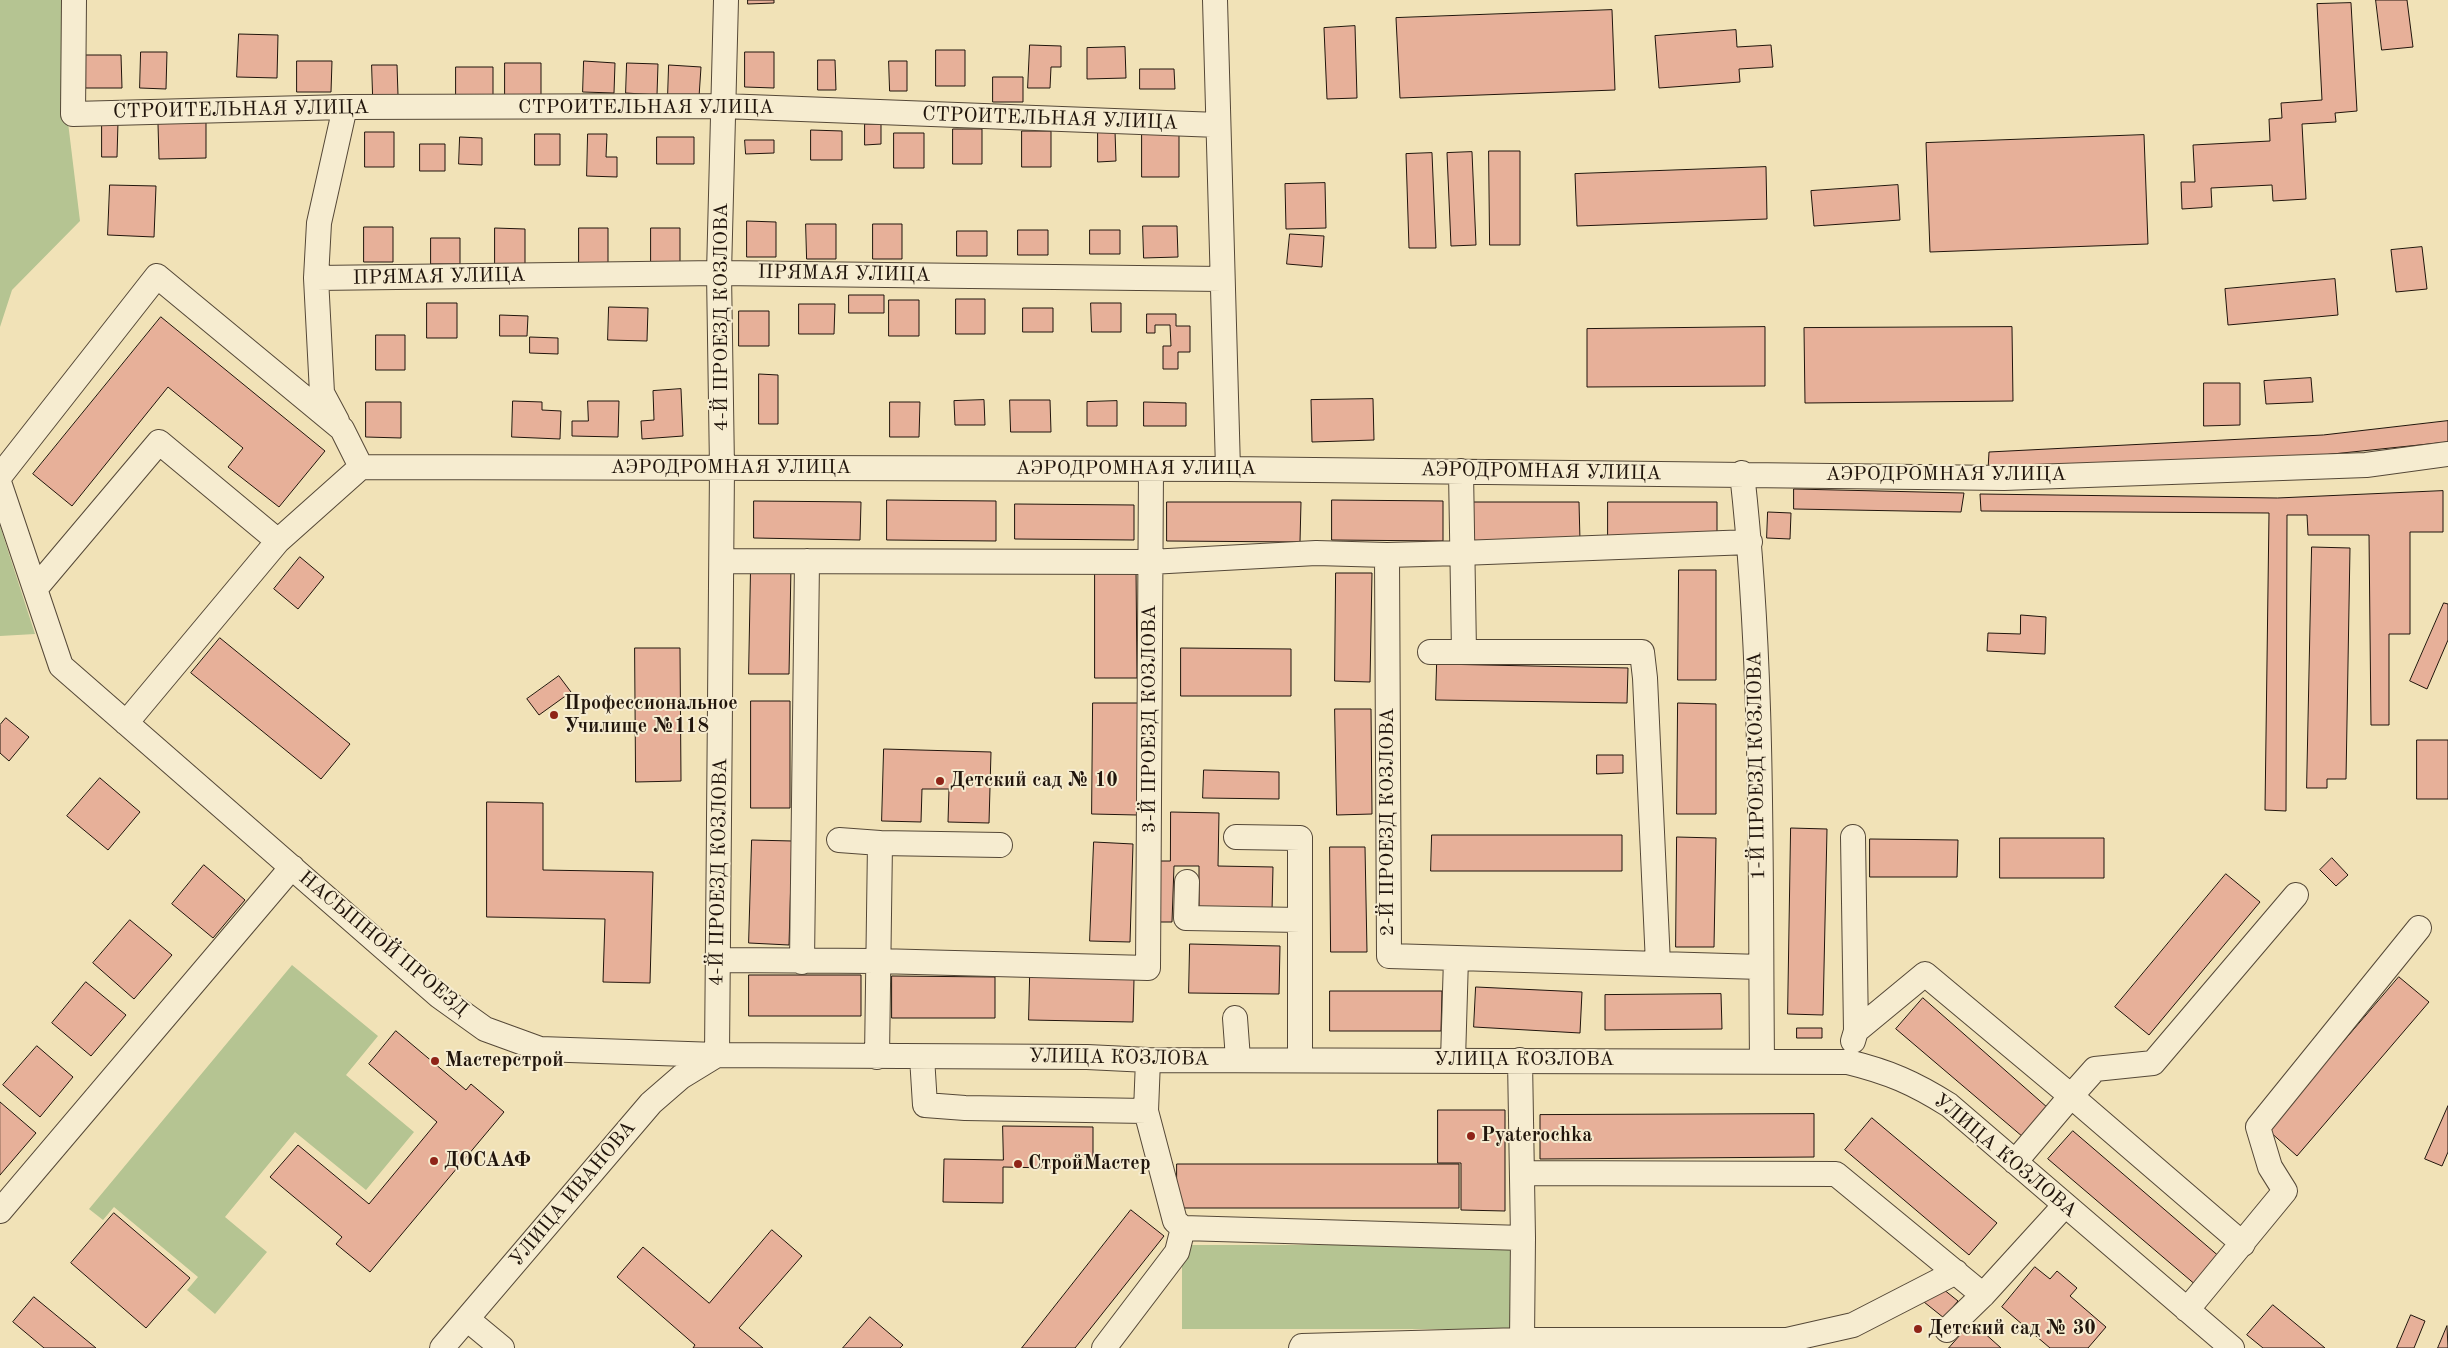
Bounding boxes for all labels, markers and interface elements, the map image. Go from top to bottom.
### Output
street label: СТРОИТЕЛЬНАЯ УЛИЦА [113,96,369,124]
street label: СТРОИТЕЛЬНАЯ УЛИЦА [518,96,774,120]
street label: СТРОИТЕЛЬНАЯ УЛИЦА [922,103,1178,135]
street label: 4-Й ПРОЕЗД КОЗЛОВА [710,203,734,431]
street label: ПРЯМАЯ УЛИЦА [757,260,931,288]
street label: ПРЯМАЯ УЛИЦА [352,263,526,291]
street label: АЭРОДРОМНАЯ УЛИЦА [611,456,851,480]
street label: АЭРОДРОМНАЯ УЛИЦА [1016,457,1256,481]
street label: АЭРОДРОМНАЯ УЛИЦА [1420,458,1662,486]
street label: АЭРОДРОМНАЯ УЛИЦА [1826,463,2066,487]
street label: 3-Й ПРОЕЗД КОЗЛОВА [1138,605,1162,833]
street label: 1-Й ПРОЕЗД КОЗЛОВА [1743,652,1771,880]
place label: Профессиональное Училище №118 [564,692,738,739]
street label: 2-Й ПРОЕЗД КОЗЛОВА [1376,708,1400,936]
marker: Профессиональное Училище №118 [548,709,560,721]
street label: 4-Й ПРОЕЗД КОЗЛОВА [705,758,733,986]
place label: Детский сад № 10 [950,769,1118,793]
marker: Детский сад № 10 [934,775,946,787]
street label: НАСЫПНОЙ ПРОЕЗД [293,866,473,1022]
street label: УЛИЦА КОЗЛОВА [1029,1044,1209,1072]
street label: УЛИЦА КОЗЛОВА [1434,1048,1614,1072]
place label: Мастерстрой [445,1049,564,1073]
marker: Мастерстрой [429,1055,441,1067]
street label: УЛИЦА КОЗЛОВА [1928,1089,2082,1223]
street label: УЛИЦА ИВАНОВА [505,1116,641,1272]
place label: Pyaterochka [1481,1124,1592,1148]
marker: Pyaterochka [1465,1130,1477,1142]
place label: ДОСААФ [444,1149,531,1173]
place label: СтройМастер [1028,1152,1151,1176]
marker: ДОСААФ [428,1155,440,1167]
marker: СтройМастер [1012,1158,1024,1170]
place label: Детский сад № 30 [1928,1317,2096,1341]
marker: Детский сад № 30 [1912,1323,1924,1335]

